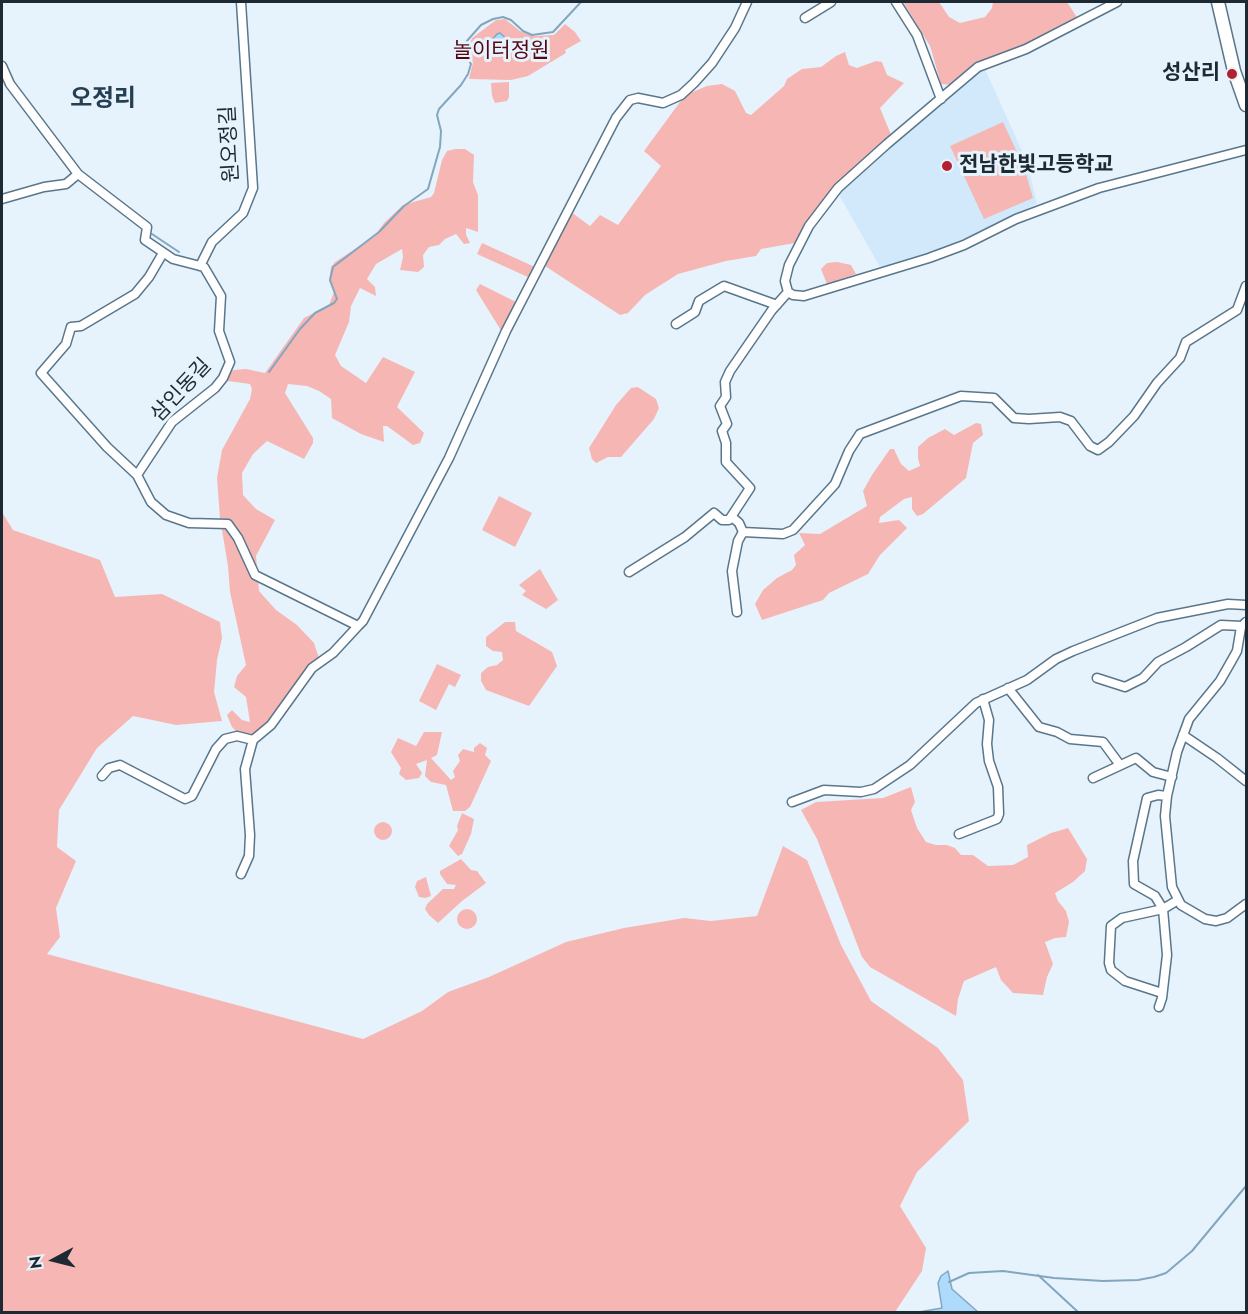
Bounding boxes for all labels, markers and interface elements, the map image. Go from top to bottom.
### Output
park label: 놀이터정원 [453,39,549,65]
place label: 성산리 [1162,61,1220,87]
marker: 성산리 [1225,67,1239,81]
district label: 오정리 [70,86,136,114]
street label: 원오정길 [216,105,246,183]
place label: 전남한빛고등학교 [959,153,1114,179]
marker: 전남한빛고등학교 [940,159,954,173]
street label: 삼인동길 [146,354,218,428]
north arrow [24,1230,84,1290]
text: N [23,1255,48,1270]

